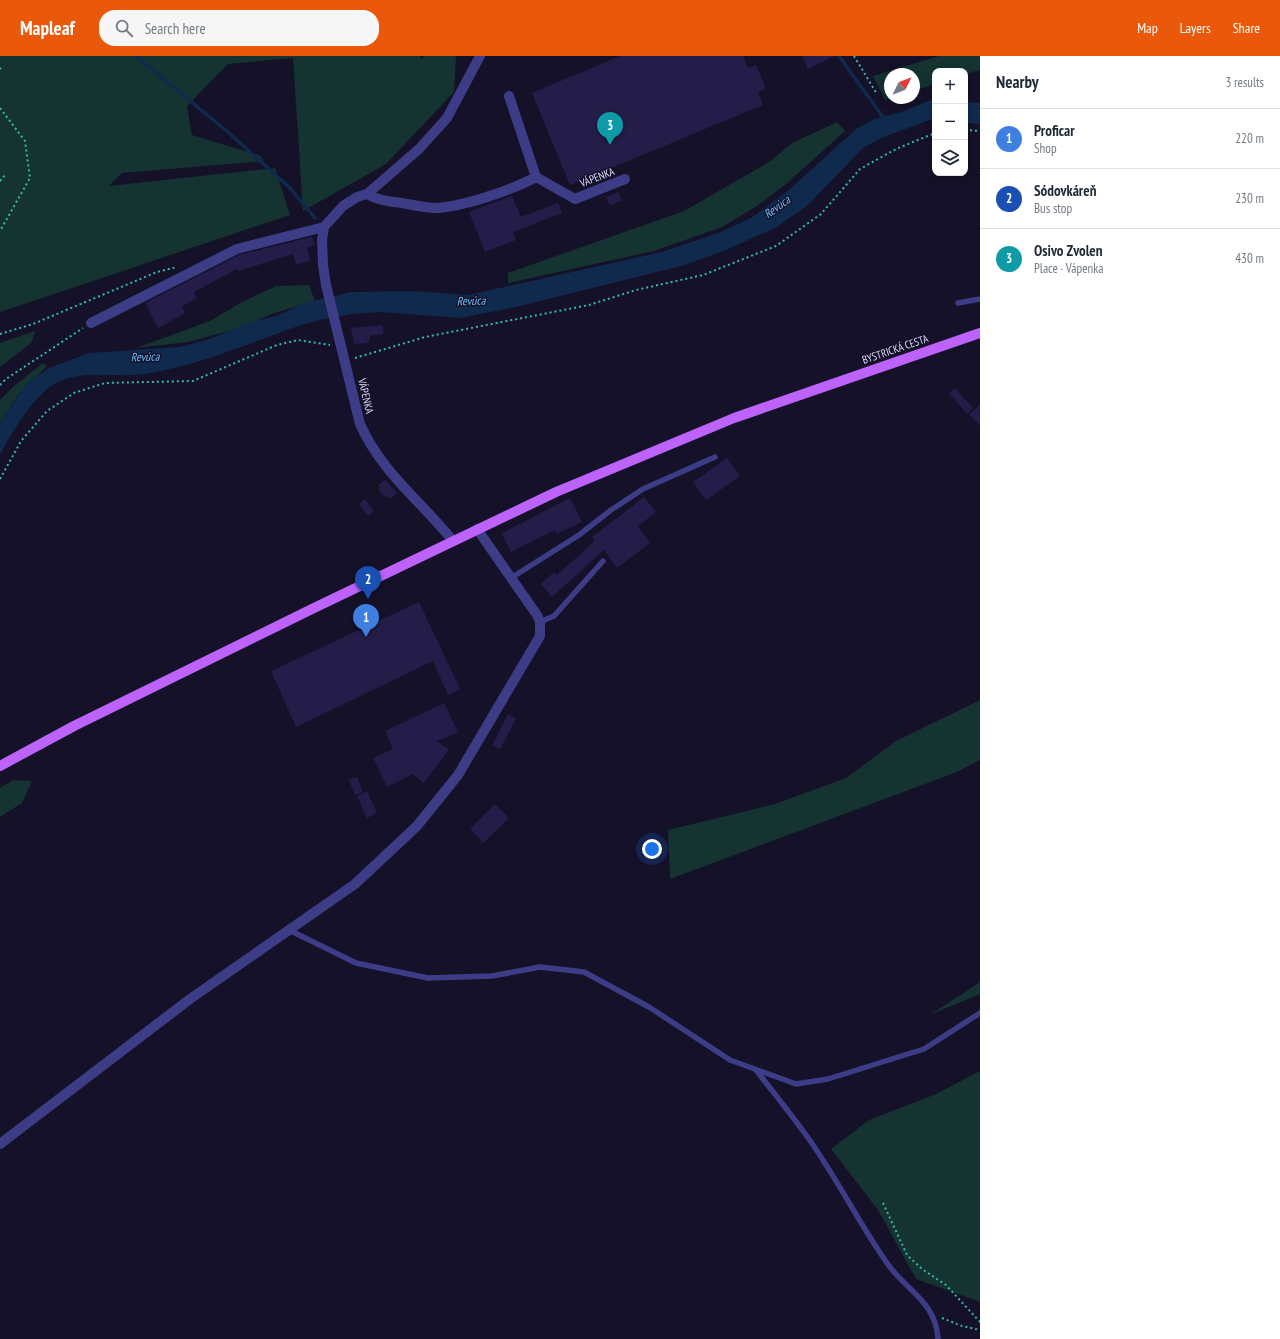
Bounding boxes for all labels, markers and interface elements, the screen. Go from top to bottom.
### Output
search box [99,10,379,46]
text: Mapleaf [20,16,75,40]
icon: search [113,17,135,39]
text: Search here [145,19,206,38]
text: Map [1137,19,1158,37]
text: Layers [1180,19,1211,37]
text: Share [1233,19,1260,37]
north arrow [884,68,920,104]
map controls [932,68,968,176]
button: + [932,68,968,104]
text: Nearby [996,71,1039,93]
text: 3 results [1225,74,1264,91]
button: − [932,104,968,140]
pin: 3 [597,112,623,145]
text: Proficar [1034,121,1075,140]
text: 1 [1006,130,1012,147]
text: 220 m [1235,130,1264,147]
button: layers [932,140,968,176]
text: Shop [1034,140,1057,157]
street label: VÁPENKA [577,164,617,190]
text: Sódovkáreň [1034,181,1096,200]
text: 2 [1006,190,1012,207]
text: 230 m [1235,190,1264,207]
water label: Revúca [761,191,794,221]
text: Bus stop [1034,200,1072,217]
text: Osivo Zvolen [1034,241,1103,260]
text: 3 [1006,250,1012,267]
text: 430 m [1235,250,1264,267]
text: Place · Vápenka [1034,260,1104,277]
water label: Revúca [456,292,487,309]
street label: BYSTRICKÁ CESTA [860,331,931,367]
water label: Revúca [130,348,161,365]
street label: VÁPENKA [355,376,377,416]
pin: 2 [355,566,381,599]
pin: 1 [353,604,379,637]
your location [642,839,662,859]

